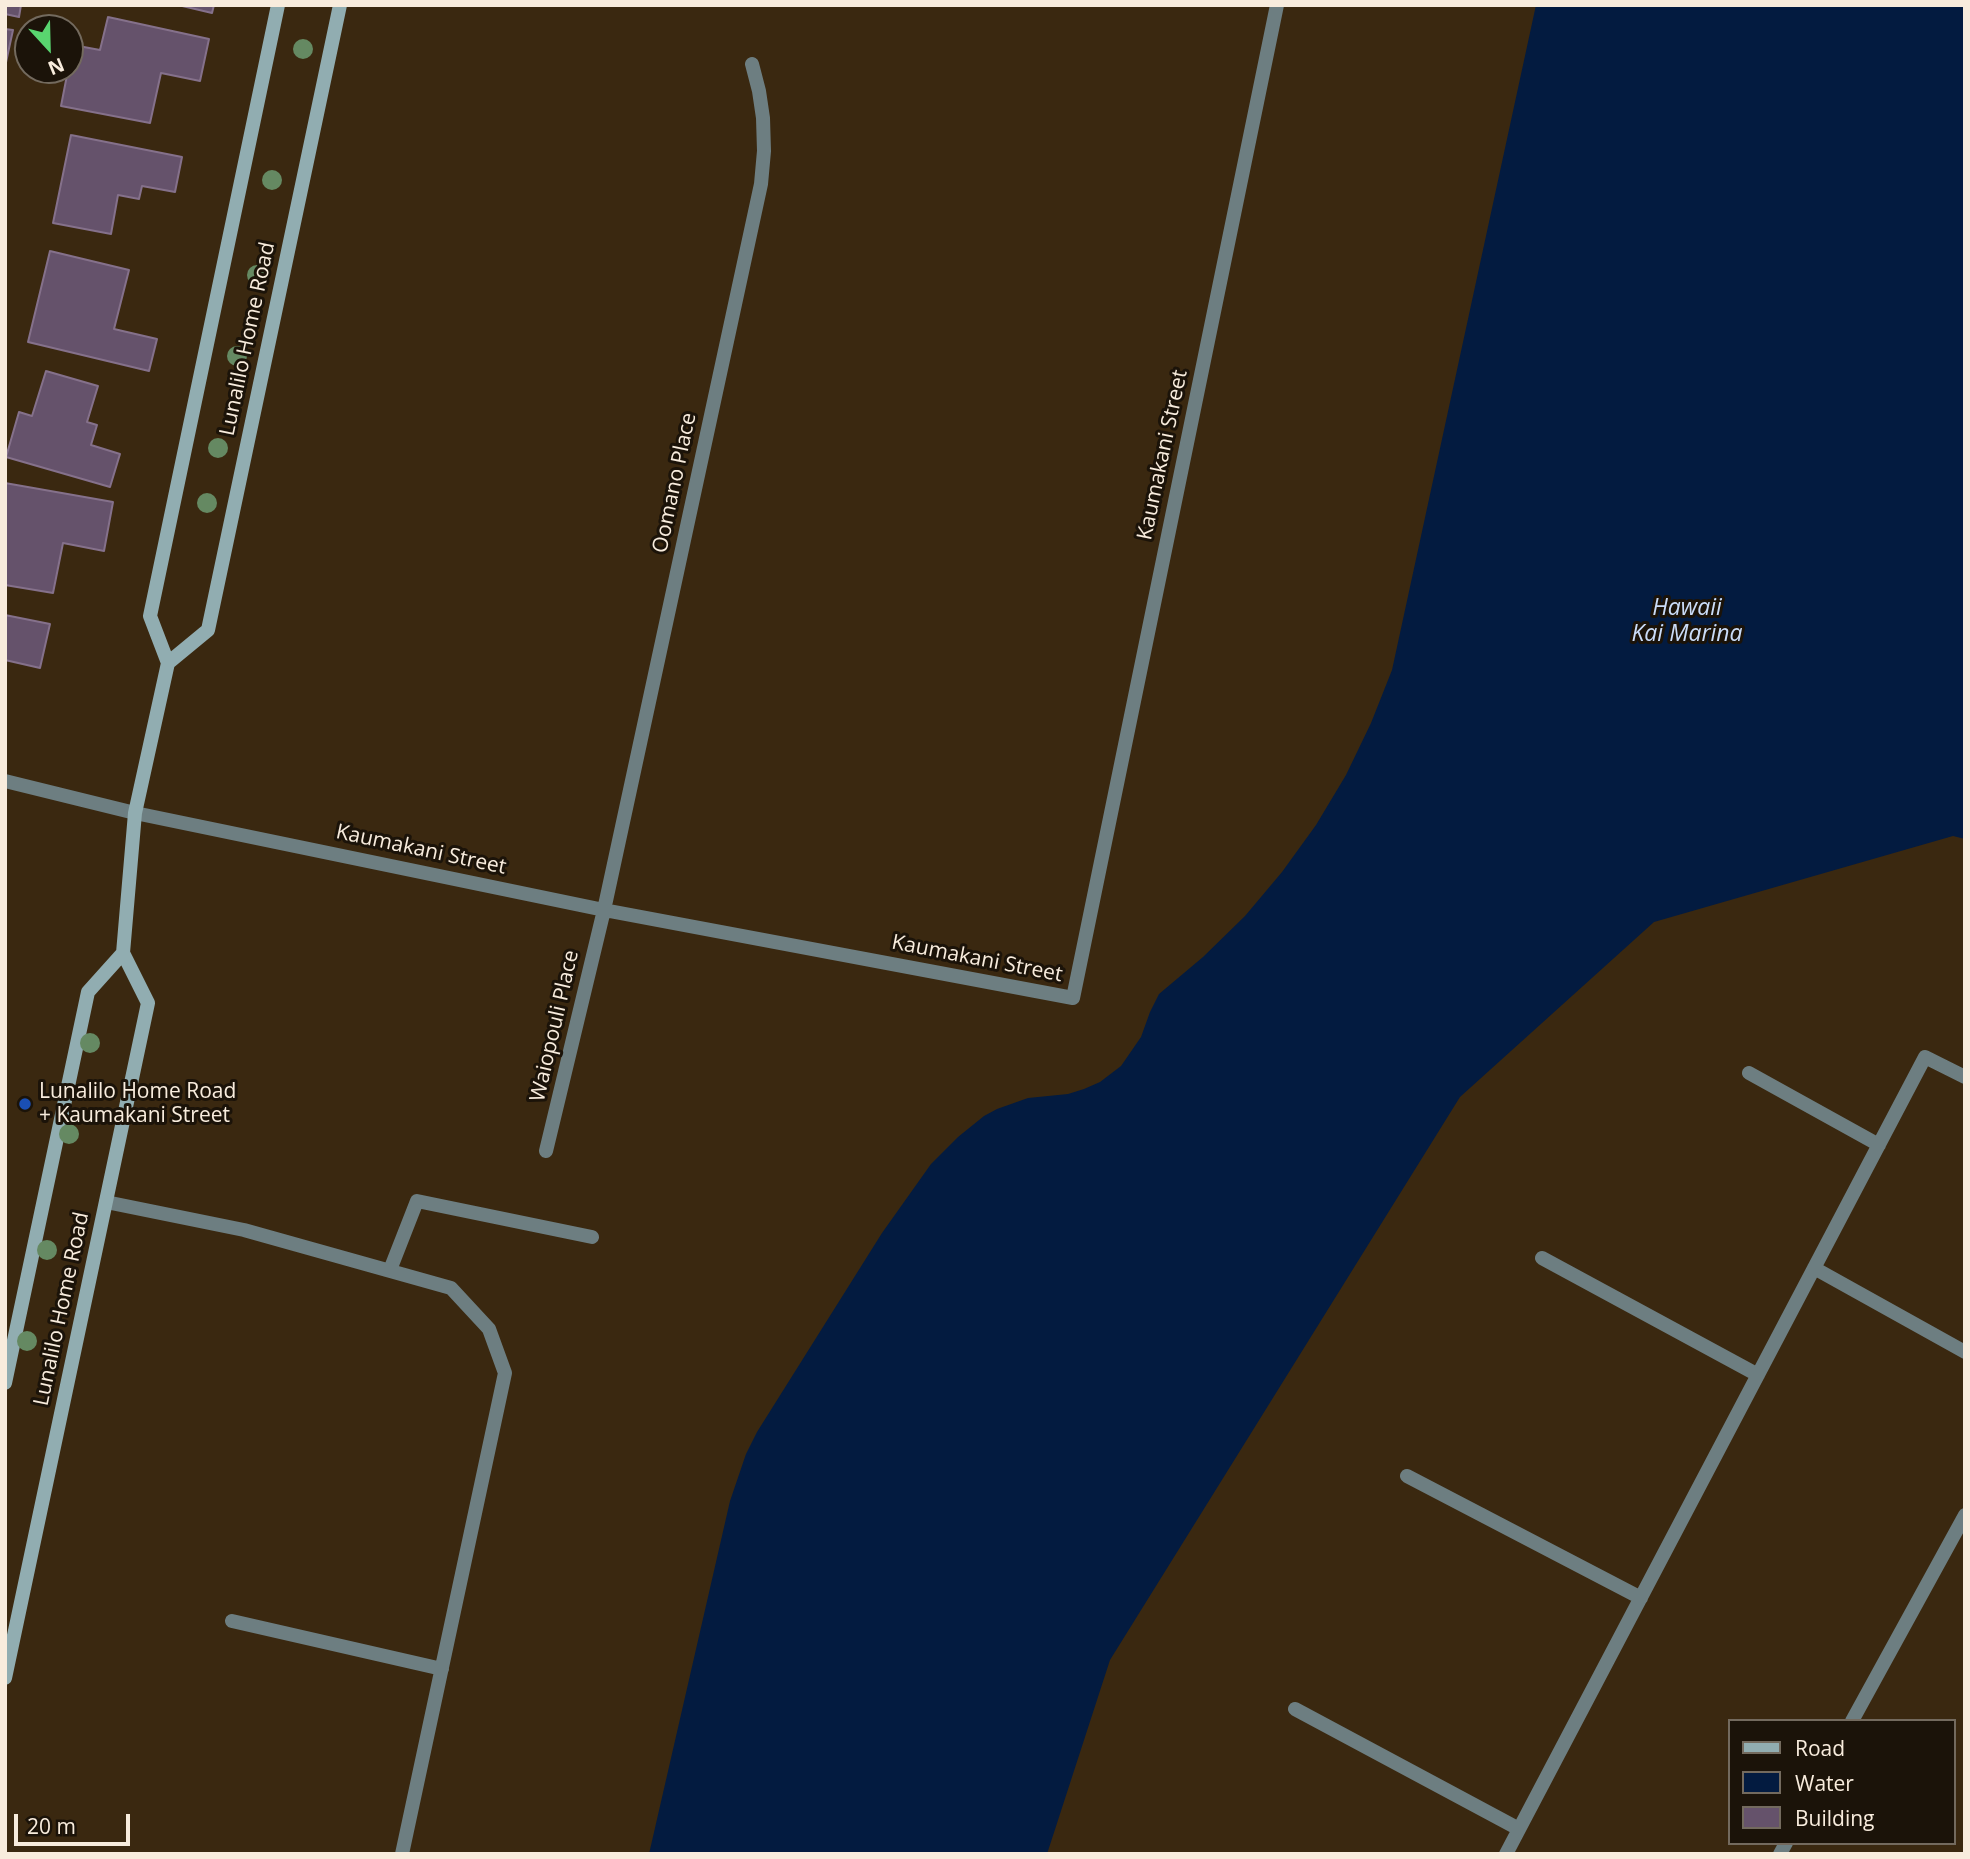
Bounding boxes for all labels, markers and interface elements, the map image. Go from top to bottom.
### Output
north arrow [14,14,84,84]
text: N [44,52,68,82]
street label: Lunalilo Home Road [215,240,281,438]
street label: Kaumakani Street [1133,368,1193,542]
street label: Oomano Place [648,411,702,555]
water label: Hawaii Kai Marina [1631,594,1743,648]
street label: Kaumakani Street [334,820,508,880]
street label: Kaumakani Street [889,930,1065,988]
street label: Waiopouli Place [525,948,585,1104]
place label: Lunalilo Home Road + Kaumakani Street [39,1079,236,1129]
marker: Lunalilo Home Road + Kaumakani Street [17,1096,33,1112]
street label: Lunalilo Home Road [29,1210,95,1408]
legend [1728,1719,1956,1845]
text: Road [1795,1734,1845,1762]
text: Water [1795,1769,1854,1797]
scale bar [18,1800,133,1844]
text: Building [1795,1804,1874,1832]
text: 20 m [27,1812,76,1840]

